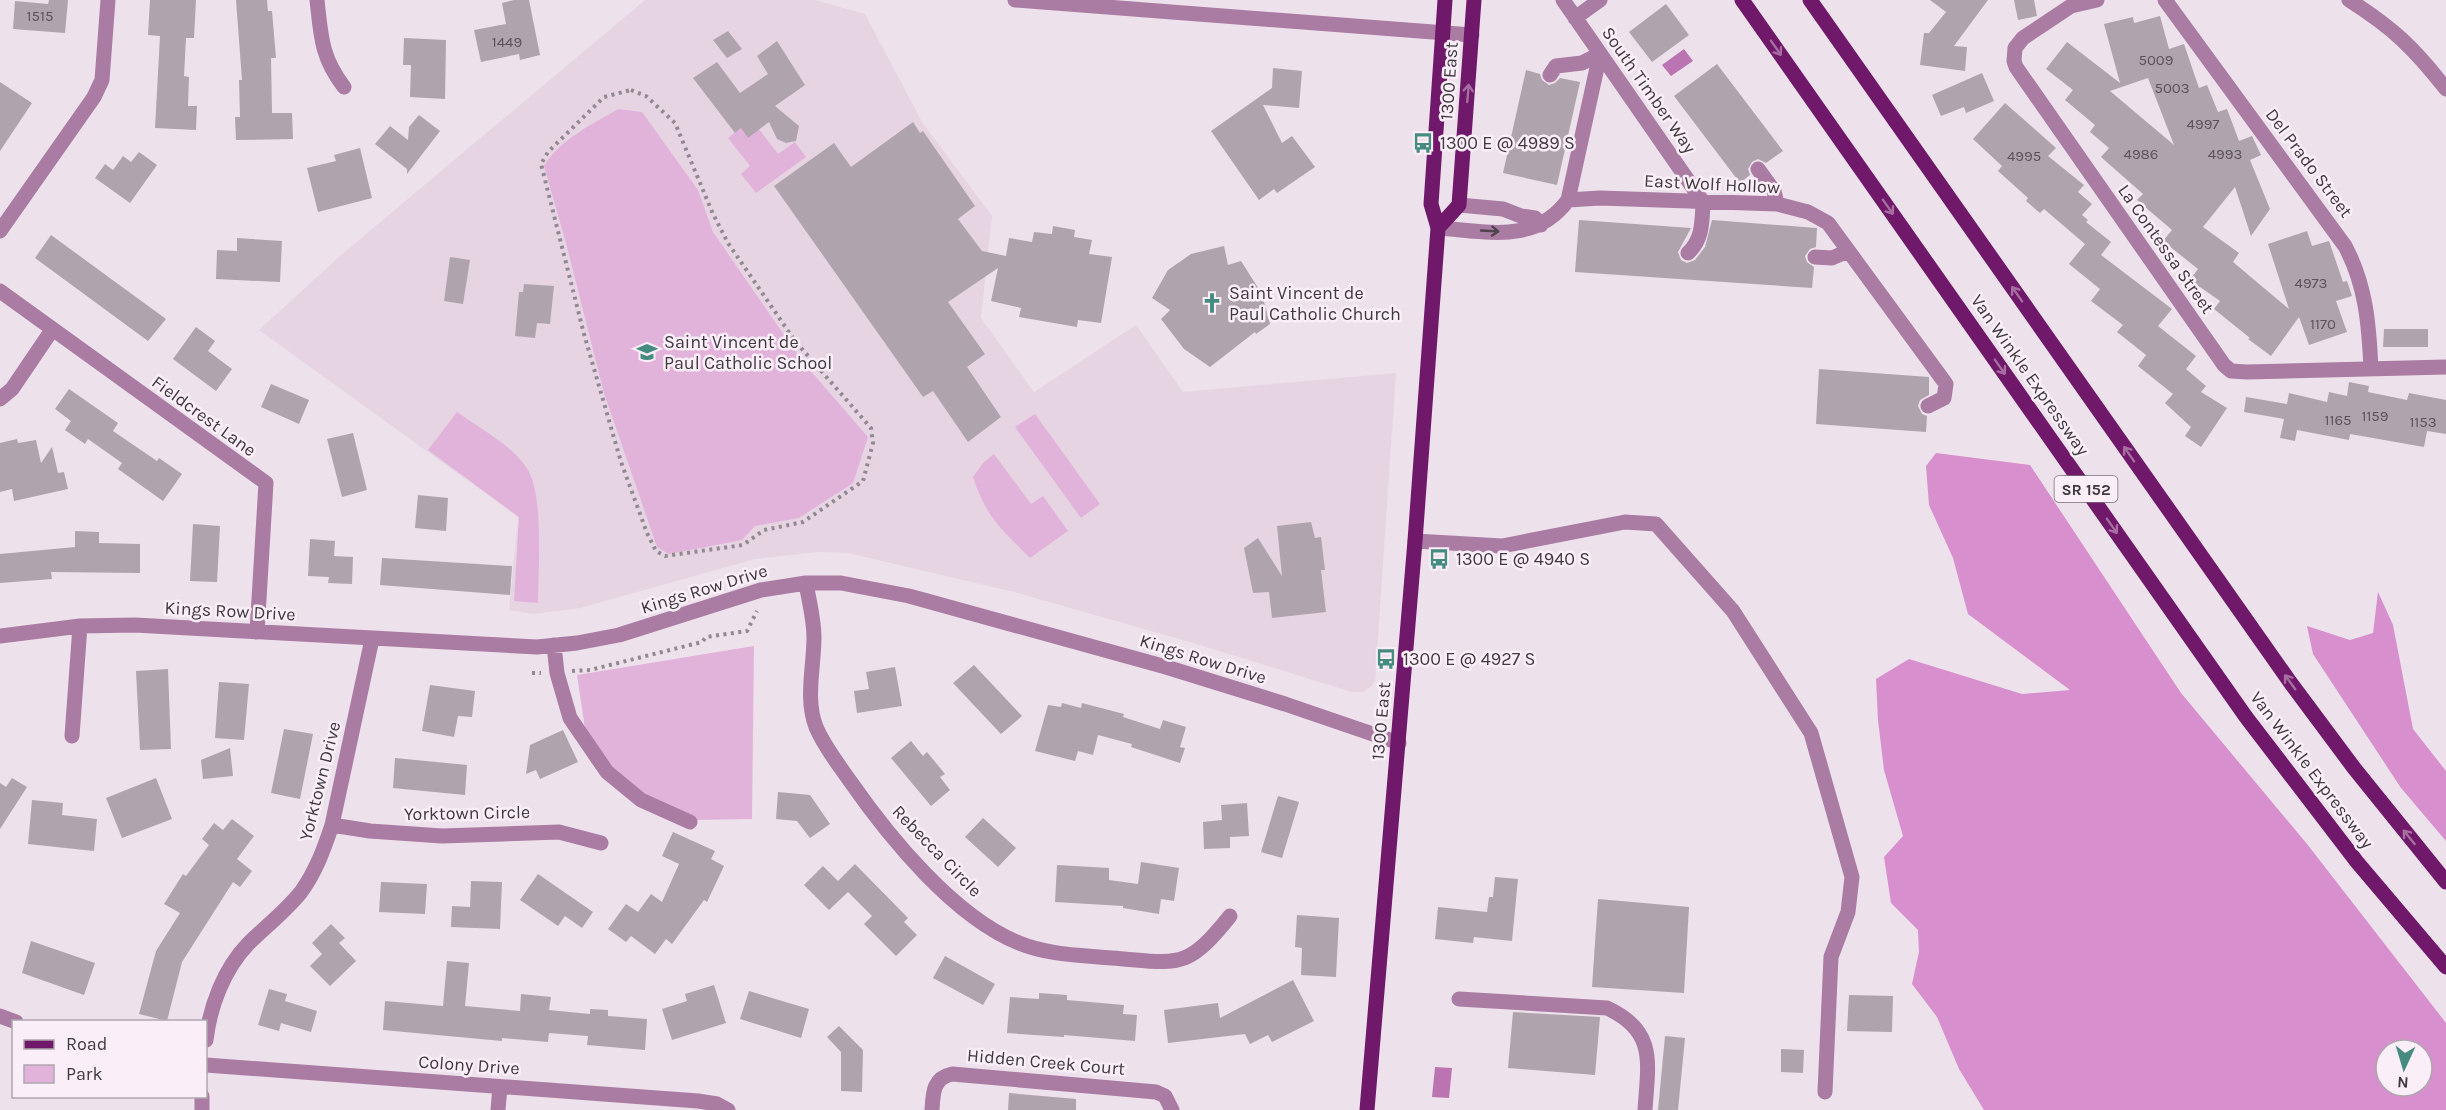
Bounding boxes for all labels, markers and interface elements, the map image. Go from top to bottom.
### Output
house number: 1515 [27,7,53,25]
street label: South Timber Way [1597,23,1701,158]
house number: 1449 [492,33,522,51]
one-way arrow [1770,39,1782,55]
street label: 1300 East [1435,41,1463,121]
house number: 5009 [2139,51,2173,69]
house number: 5003 [2154,79,2190,97]
one-way arrow [1463,83,1474,103]
street label: Del Prado Street [2261,104,2357,222]
house number: 4997 [2187,115,2219,133]
bus stop icon: 1300 E @ 4989 S [1411,131,1435,155]
place label: 1300 E @ 4989 S [1440,132,1575,154]
house number: 4986 [2124,145,2158,163]
house number: 4993 [2208,145,2242,163]
house number: 4995 [2007,147,2041,165]
street label: East Wolf Hollow [1643,169,1781,199]
street label: La Contessa Street [2113,180,2219,318]
one-way arrow [1882,198,1894,215]
one-way arrow [1479,225,1499,236]
house number: 4973 [2295,274,2327,292]
place label: Saint Vincent de Paul Catholic Church [1229,282,1401,325]
one-way arrow [2011,287,2023,303]
street label: Van Winkle Expressway [1966,290,2094,460]
church icon: Saint Vincent de Paul Catholic Church [1200,291,1224,315]
house number: 1170 [2310,315,2336,333]
place label: Saint Vincent de Paul Catholic School [664,331,832,374]
school or university icon: Saint Vincent de Paul Catholic School [635,340,659,364]
one-way arrow [1994,358,2006,374]
street label: Fieldcrest Lane [147,371,261,461]
house number: 1159 [2361,407,2389,425]
house number: 1165 [2325,411,2351,429]
house number: 1153 [2409,413,2437,431]
one-way arrow [2123,446,2135,463]
road number: SR 152 [2054,476,2118,502]
one-way arrow [2106,518,2118,534]
bus stop icon: 1300 E @ 4940 S [1427,547,1451,571]
place label: 1300 E @ 4940 S [1456,548,1590,570]
street label: Kings Row Drive [638,559,770,619]
street label: Kings Row Drive [164,597,296,625]
street label: Kings Row Drive [1137,629,1269,689]
bus stop icon: 1300 E @ 4927 S [1374,647,1398,671]
place label: 1300 E @ 4927 S [1403,648,1535,670]
one-way arrow [2284,674,2296,690]
street label: 1300 East [1367,681,1395,761]
street label: Van Winkle Expressway [2246,687,2379,854]
street label: Yorktown Drive [295,719,345,843]
street label: Rebecca Circle [888,800,986,902]
street label: Yorktown Circle [404,801,530,825]
one-way arrow [2402,829,2415,845]
legend [12,1020,207,1098]
text: Road [66,1033,107,1055]
north arrow [2374,1038,2434,1098]
street label: Hidden Creek Court [966,1044,1126,1080]
street label: Colony Drive [418,1050,520,1080]
text: Park [66,1063,103,1085]
text: N [2397,1073,2409,1092]

